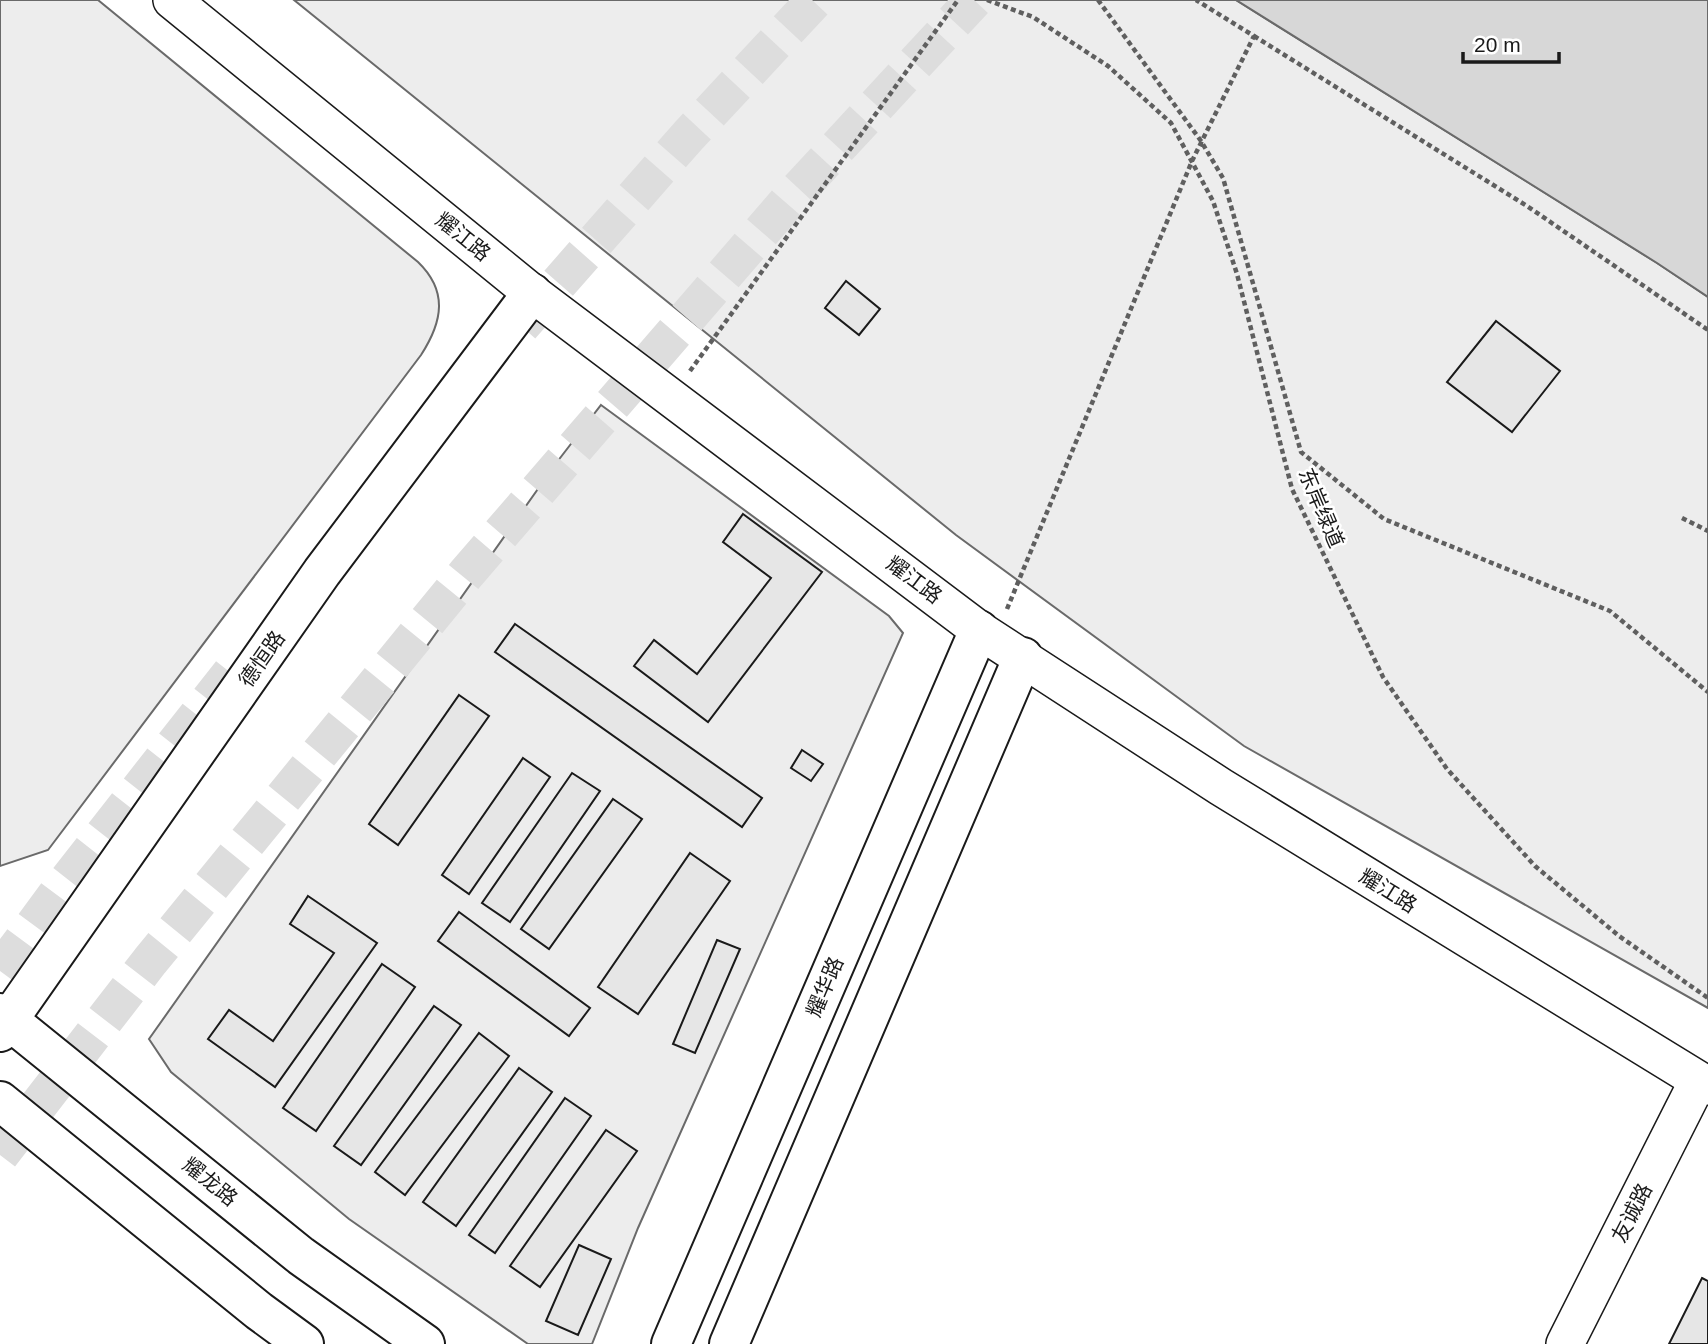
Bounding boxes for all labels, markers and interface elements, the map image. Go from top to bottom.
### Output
scale bar [1463,21,1559,65]
text: 20 m [1474,33,1521,56]
street label: 耀江路 [432,208,495,265]
street label: 东岸绿道 [1294,465,1348,551]
street label: 耀江路 [882,551,946,608]
street label: 德恒路 [234,626,289,691]
street label: 耀江路 [1355,864,1421,917]
street label: 耀华路 [802,953,847,1020]
street label: 耀龙路 [179,1153,242,1210]
street label: 友诚路 [1607,1179,1656,1246]

